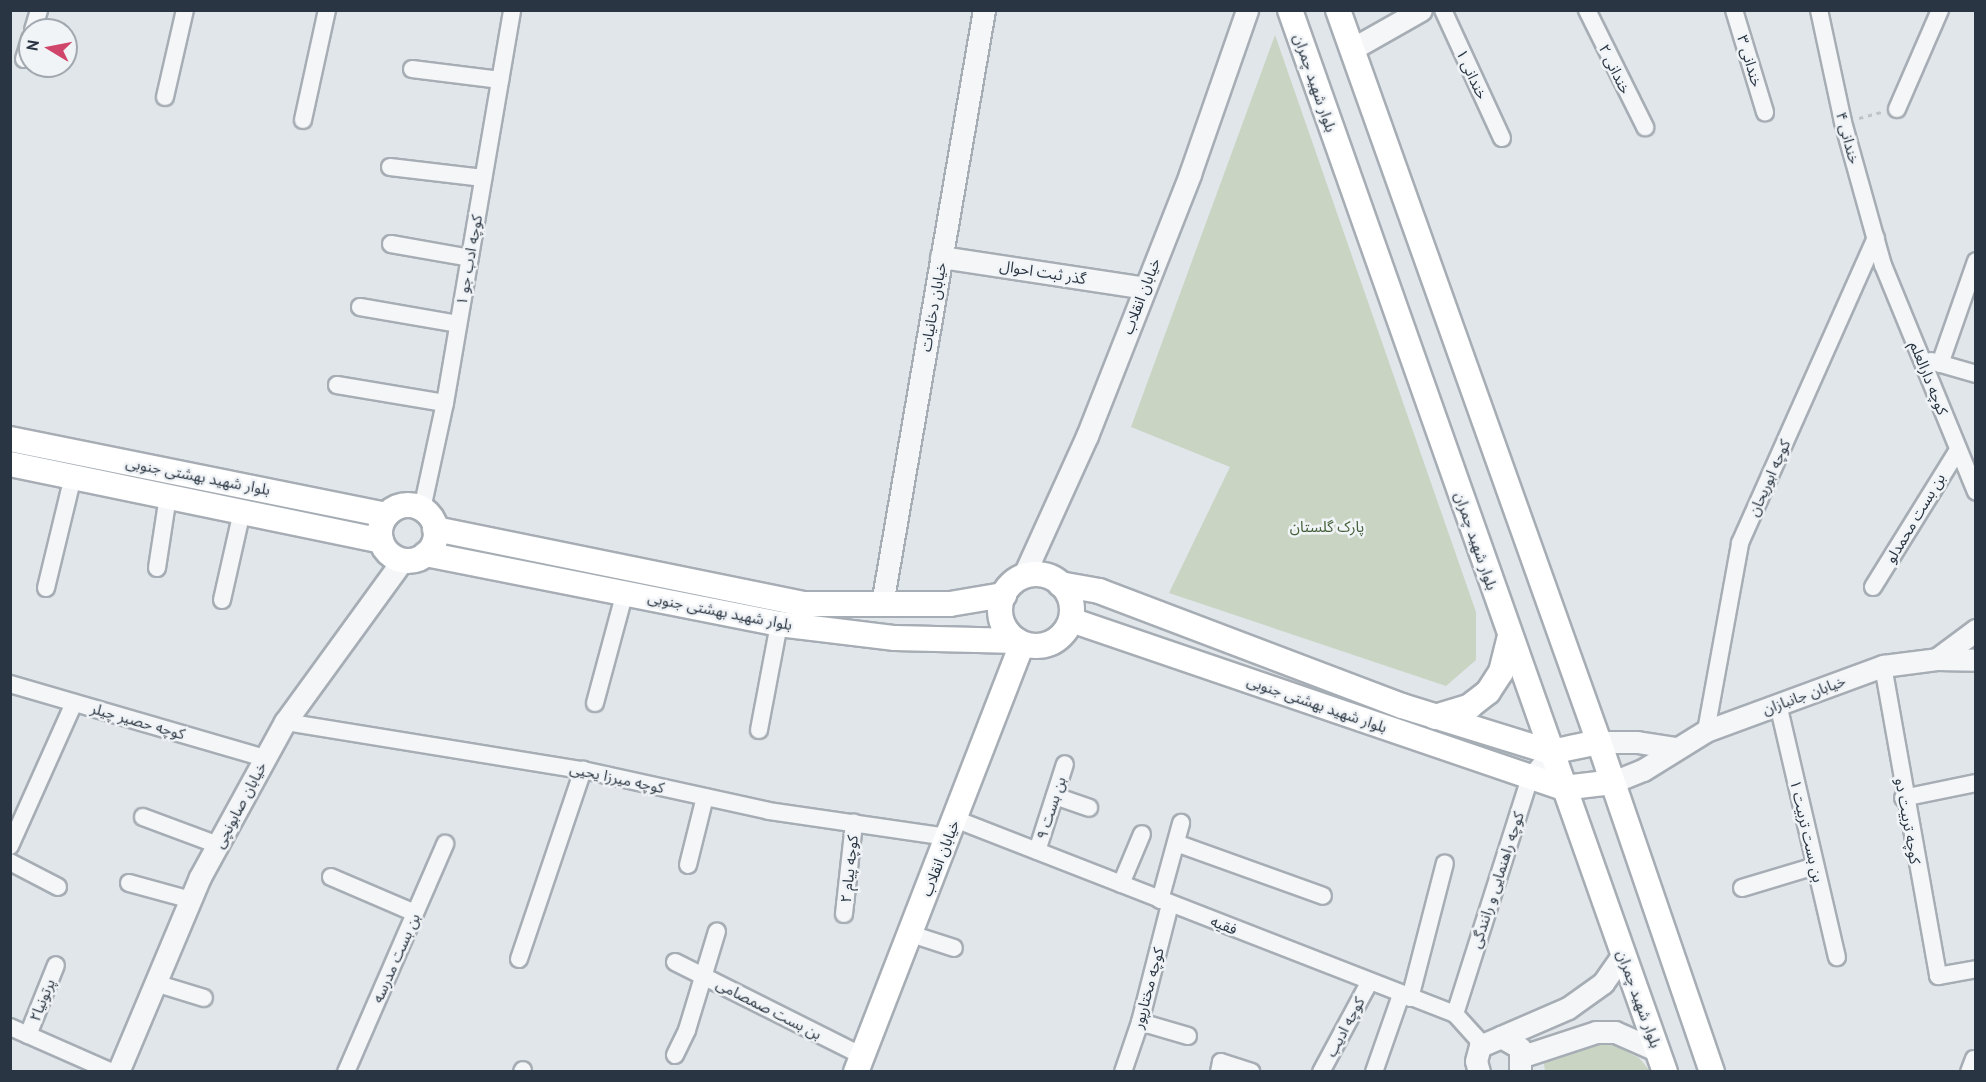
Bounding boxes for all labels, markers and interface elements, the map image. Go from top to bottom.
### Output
north arrow [18,18,78,78]
street label: بلوار شهید چمران [1290,32,1340,134]
street label: خندانی ۳ [1734,33,1766,89]
text: N [21,38,43,52]
street label: خندانی ۲ [1595,41,1635,97]
street label: خندانی ۱ [1453,46,1491,102]
street label: خندانی ۴ [1832,110,1864,166]
street label: کوچه ادب جو ۱ [452,213,486,307]
street label: خیابان انقلاب [1118,255,1164,337]
street label: گذر ثبت احوال [999,256,1087,288]
street label: خیابان دخانیات [916,261,950,353]
street label: کوچه دارالعلم [1906,339,1952,417]
street label: کوچه ابوریحان [1744,437,1794,519]
street label: بلوار شهید بهشتی جنوبی [124,453,272,499]
street label: بن بست محمدلو [1881,470,1949,566]
street label: بلوار شهید چمران [1451,490,1501,592]
park label: پارک گلستان [1290,518,1364,536]
street label: بلوار شهید بهشتی جنوبی [646,588,794,634]
street label: بلوار شهید بهشتی جنوبی [1245,672,1389,736]
street label: خیابان جانبازان [1760,672,1848,718]
street label: کوچه حصیر چیلر [89,699,187,743]
street label: خیابان صابونچی [210,759,270,851]
street label: کوچه میرزا یحیی [568,759,666,797]
street label: بن بست ۹ [1032,774,1070,842]
street label: کوچه تربیت دو [1892,776,1924,866]
street label: بن بست تربیت ۱ [1786,778,1828,884]
street label: کوچه راهنمایی و رانندگی [1466,810,1528,950]
street label: خیابان انقلاب [917,817,963,899]
street label: کوچه پیام ۲ [837,834,861,904]
street label: بن بست مدرسه [368,910,424,1006]
street label: فقیه [1208,912,1240,938]
street label: کوچه مختارپور [1129,946,1167,1030]
street label: بلوار شهید چمران [1613,948,1665,1050]
street label: بن بست صمصامی [713,975,825,1043]
street label: پرتونیا۲ [25,976,59,1024]
street label: کوچه ادیب [1322,994,1368,1060]

